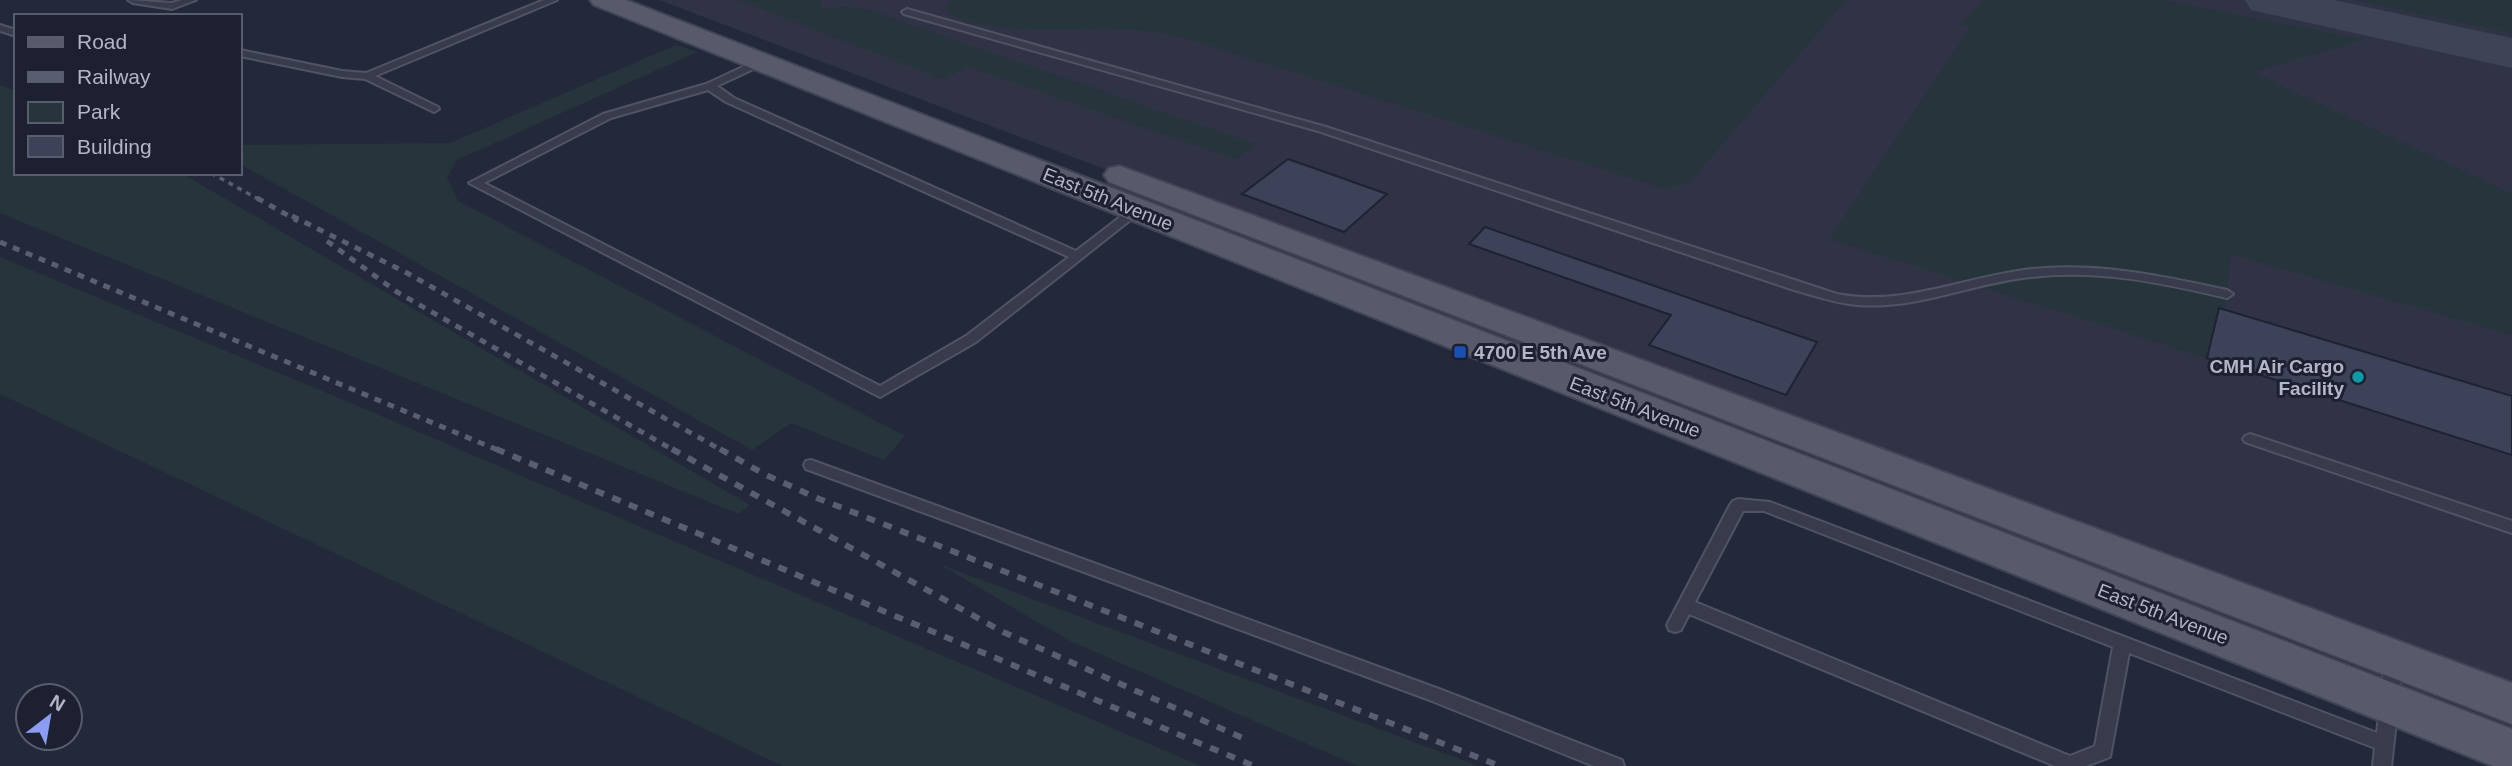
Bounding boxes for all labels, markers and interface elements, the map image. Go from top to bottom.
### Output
legend [14,14,242,175]
text: Road [77,30,127,53]
text: Railway [77,65,151,88]
text: Park [77,100,121,123]
text: Building [77,135,152,158]
street label: East 5th Avenue [1040,163,1176,235]
place label: 4700 E 5th Ave [1474,342,1607,363]
marker: 4700 E 5th Ave [1452,344,1468,360]
place label: CMH Air Cargo Facility [2210,356,2344,399]
marker: CMH Air Cargo Facility [2350,369,2366,385]
street label: East 5th Avenue [1567,372,1703,442]
street label: East 5th Avenue [2095,579,2231,649]
north arrow [14,682,84,752]
text: N [46,690,69,715]

